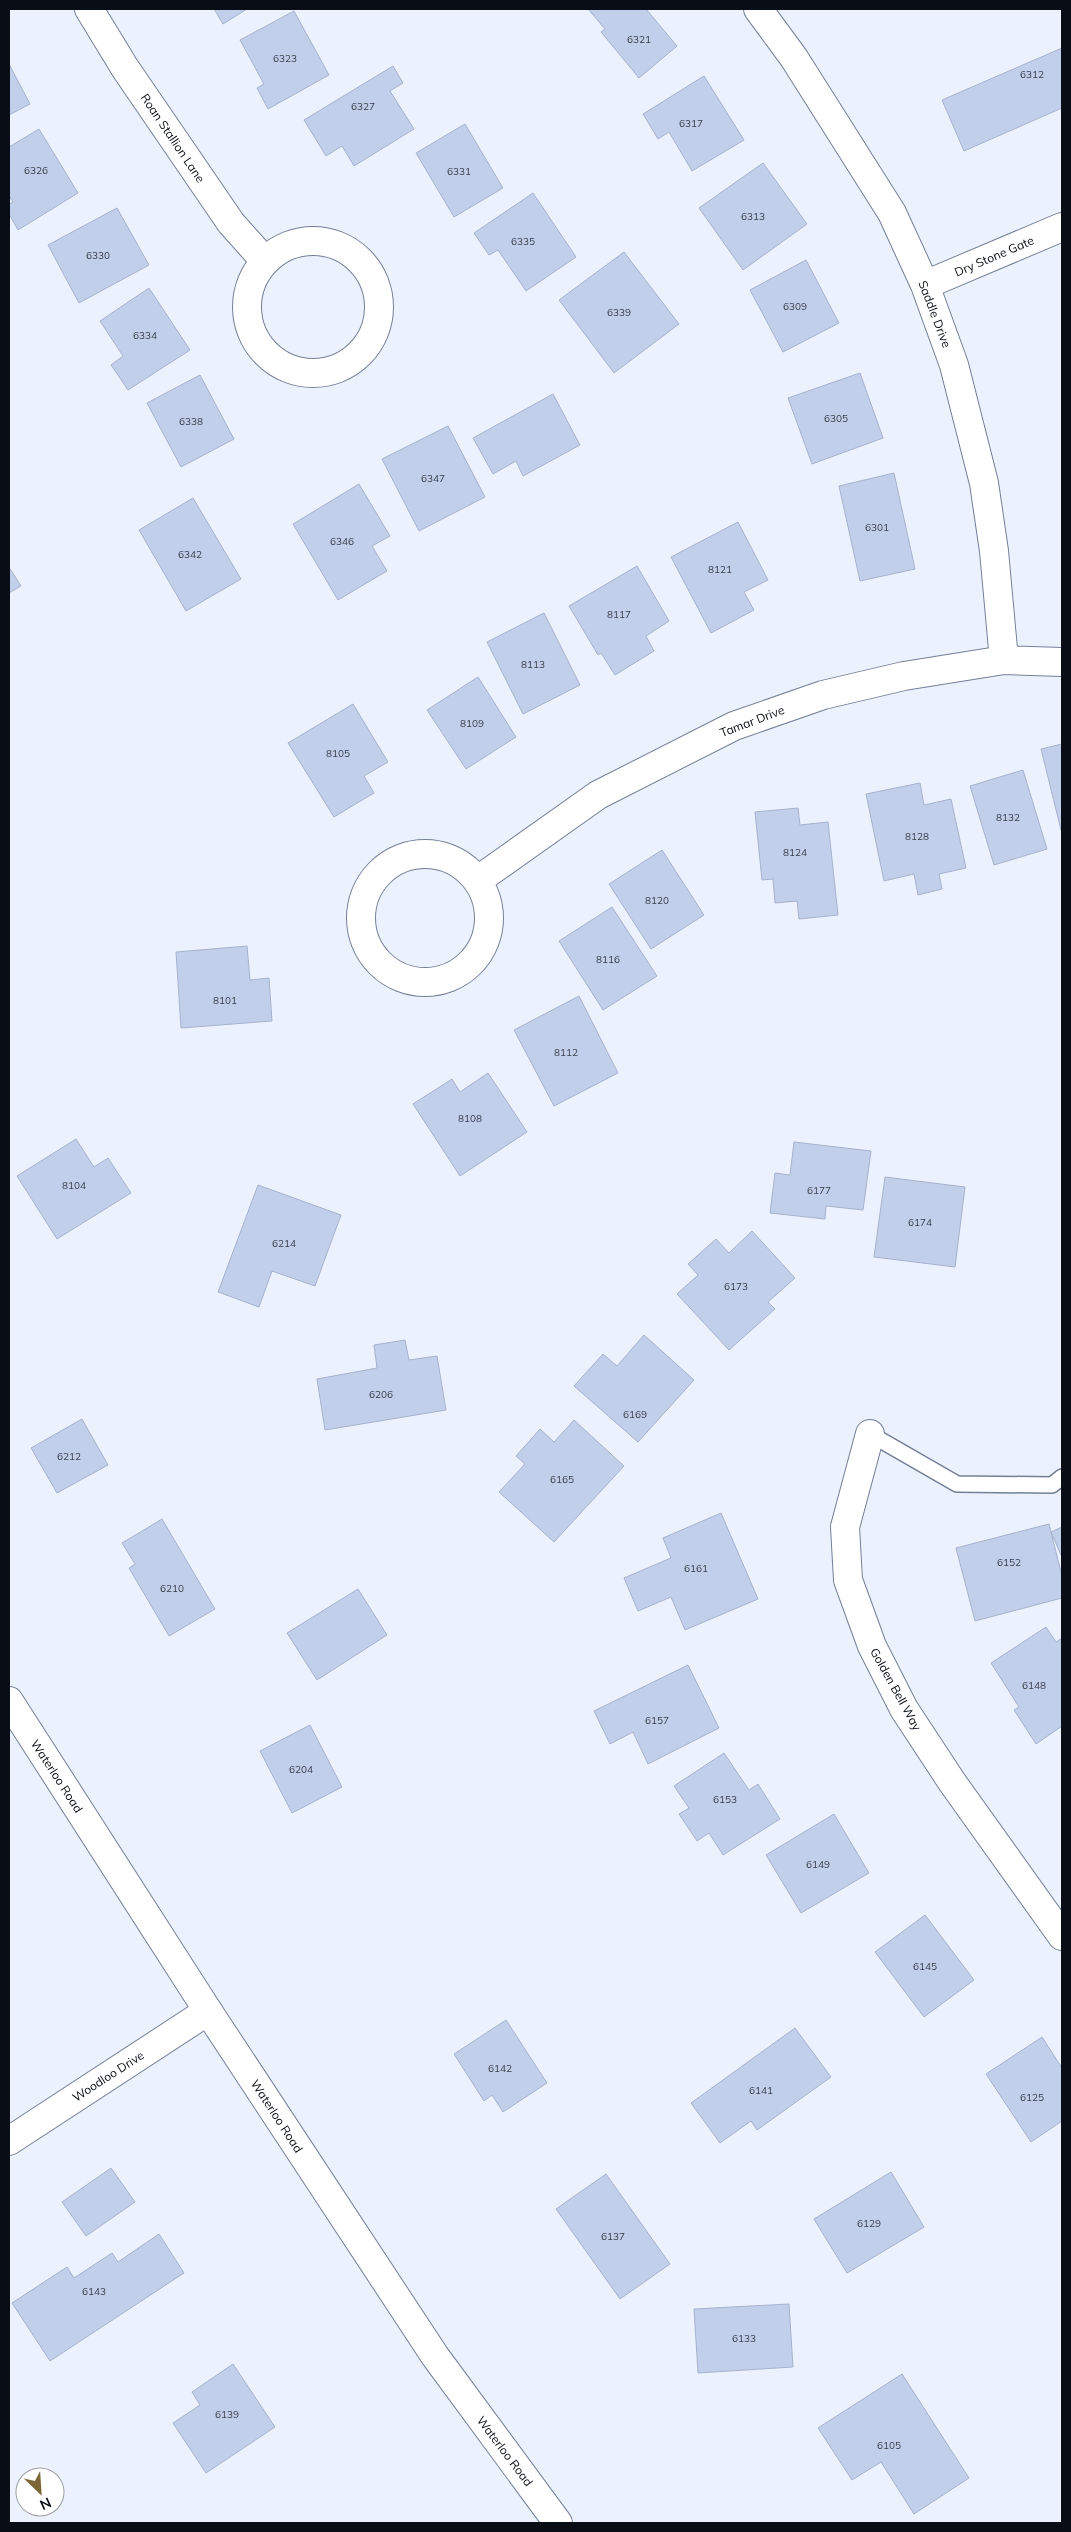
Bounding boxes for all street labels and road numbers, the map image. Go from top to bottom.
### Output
street label: Roan Stallion Lane [138,91,208,185]
street label: Dry Stone Gate [952,232,1036,280]
street label: Saddle Drive [915,278,955,350]
street label: Tamar Drive [718,702,786,740]
street label: Golden Bell Way [867,1645,925,1733]
street label: Waterloo Road [28,1737,86,1815]
street label: Woodloo Drive [69,2047,147,2105]
street label: Waterloo Road [248,2077,306,2155]
street label: Waterloo Road [474,2413,536,2489]

